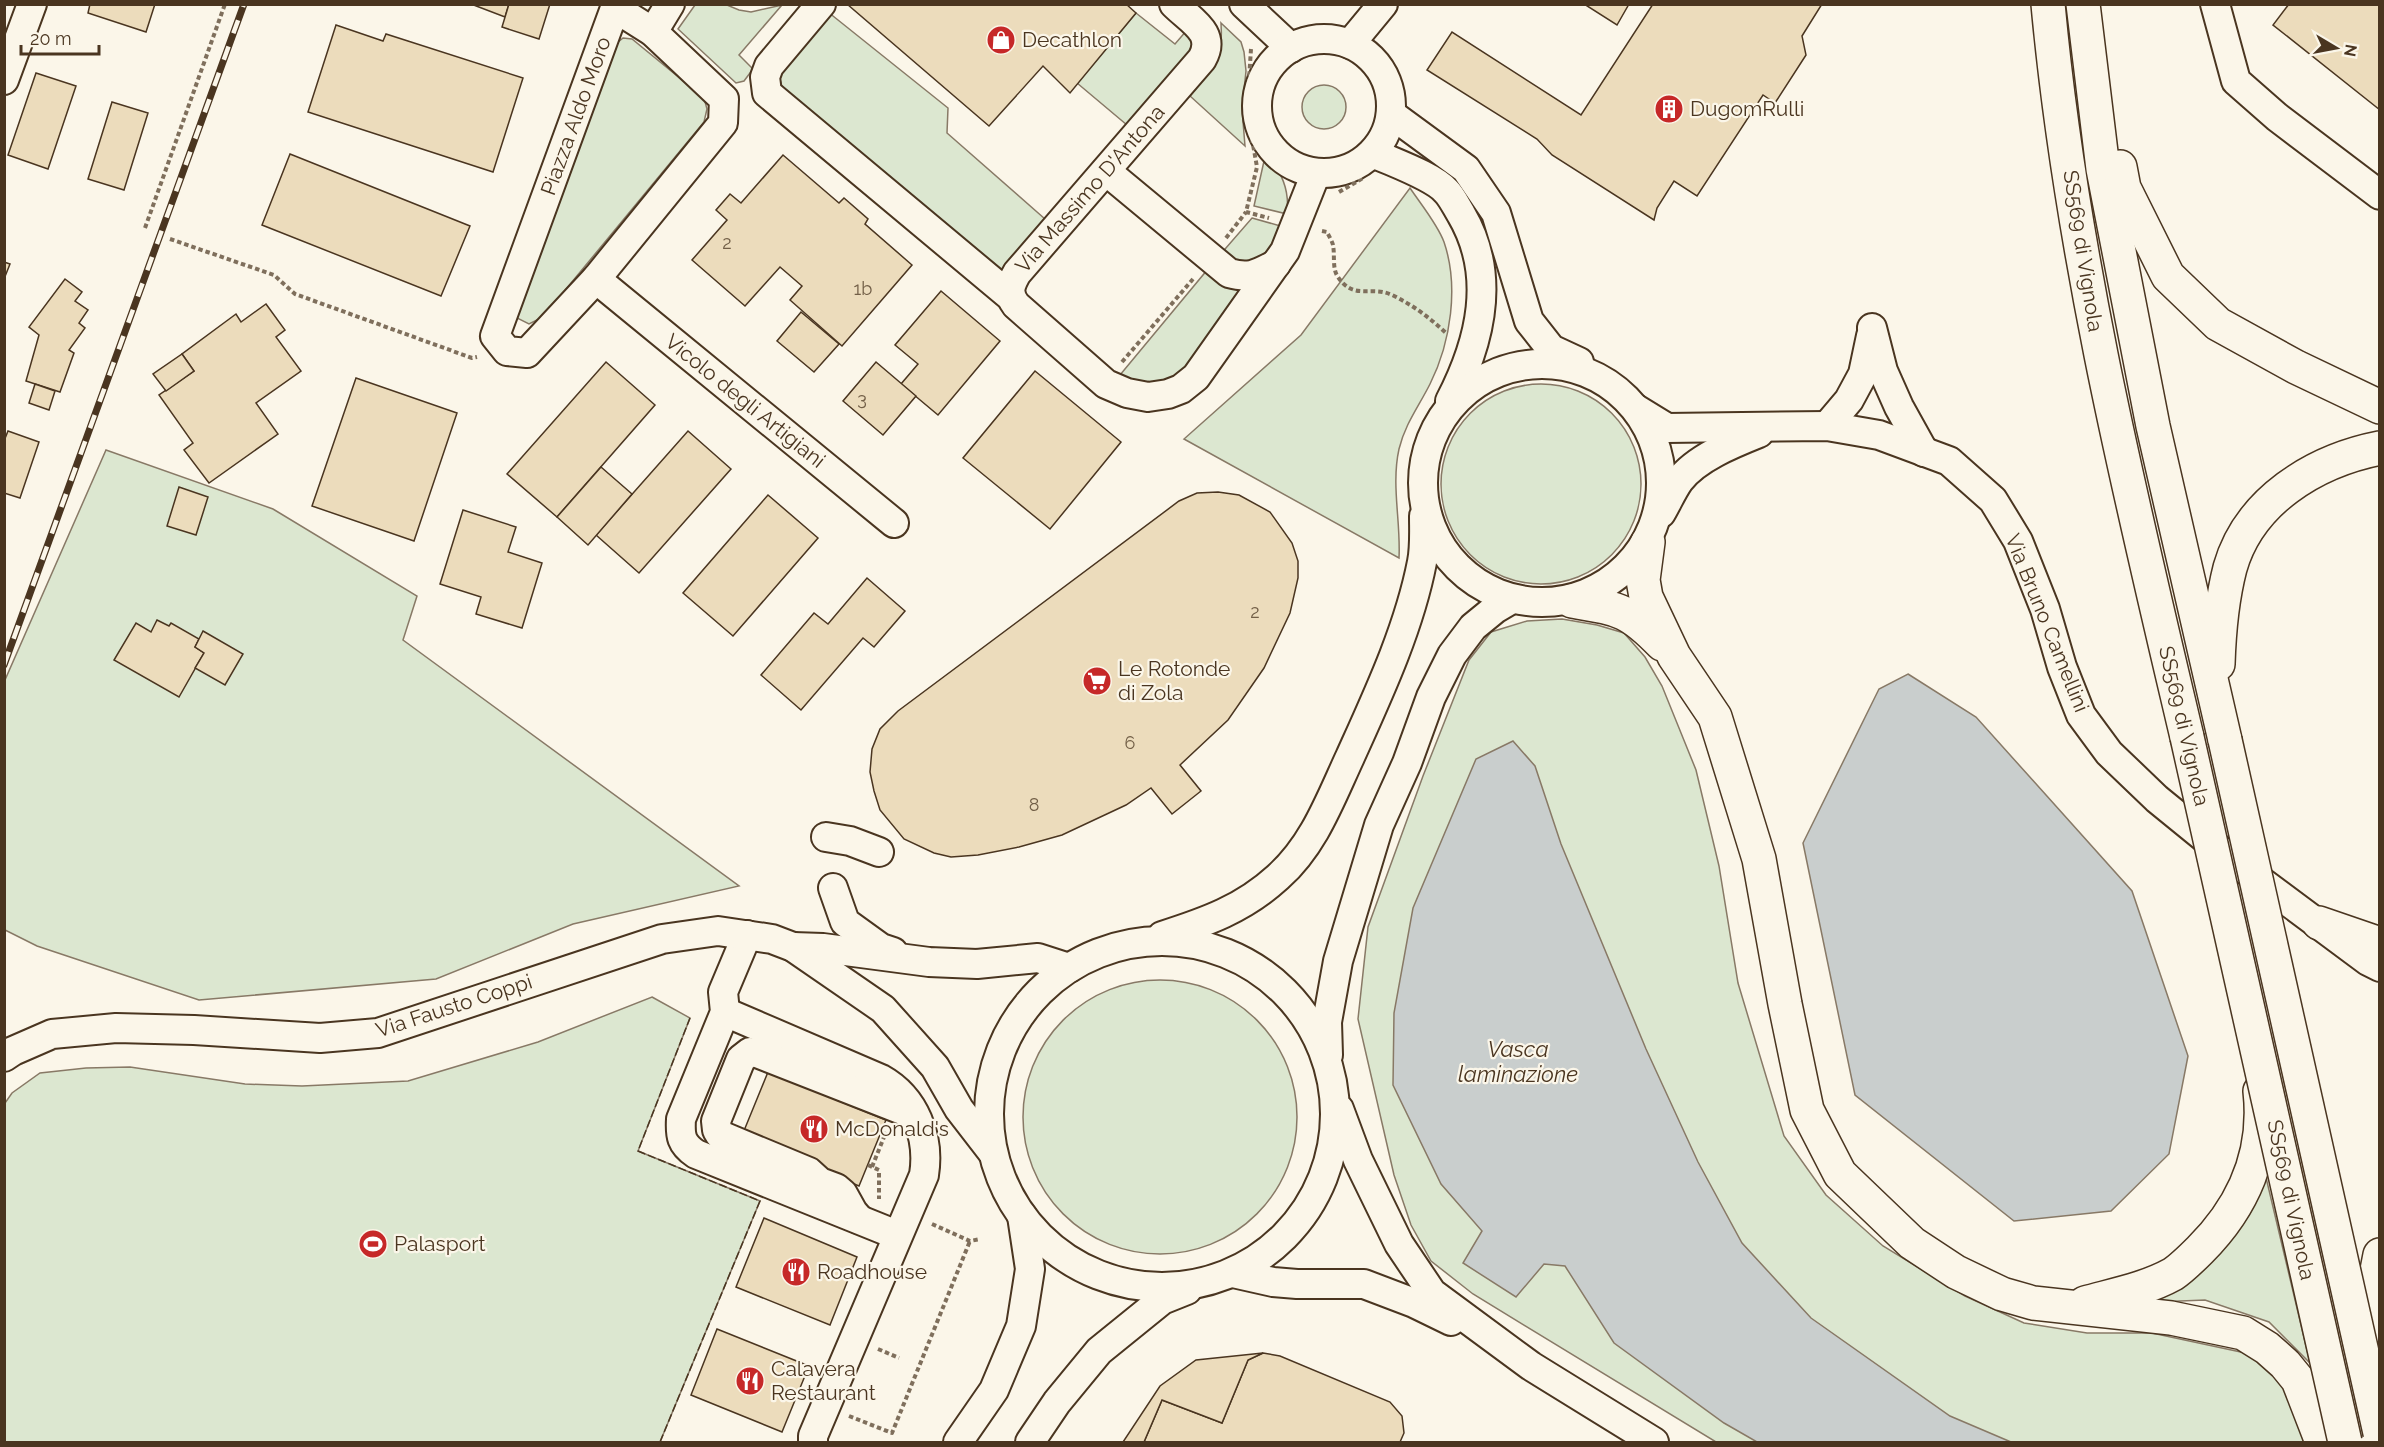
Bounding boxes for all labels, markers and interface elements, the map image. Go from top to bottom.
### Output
scale bar [21,18,99,56]
north arrow [2306,18,2366,78]
shop icon: Decathlon [985,24,1017,56]
place label: Decathlon [1022,27,1122,52]
text: 20 m [30,28,72,49]
street label: Piazza Aldo Moro [535,33,616,199]
text: N [2340,43,2361,58]
building icon: DugomRulli [1653,93,1685,125]
place label: DugomRulli [1690,96,1804,121]
street label: Via Massimo D'Antona [1010,100,1169,278]
street label: SS569 di Vignola [2058,168,2109,334]
house number: 2 [722,232,732,253]
house number: 1b [854,278,872,299]
street label: Vicolo degli Artigiani [660,328,830,473]
house number: 3 [857,388,867,409]
street label: Via Bruno Camellini [2000,530,2095,716]
house number: 2 [1250,601,1260,622]
street label: SS569 di Vignola [2154,644,2215,808]
place label: Le Rotonde di Zola [1118,656,1230,705]
supermarket icon: Le Rotonde di Zola [1081,665,1113,697]
house number: 6 [1125,732,1136,753]
house number: 8 [1029,794,1039,815]
street label: Via Fausto Coppi [373,968,535,1043]
water label: Vasca laminazione [1458,1036,1578,1087]
restaurant icon: McDonald's [798,1113,830,1145]
place label: McDonald's [835,1116,949,1141]
street label: SS569 di Vignola [2262,1117,2321,1282]
sports icon: Palasport [357,1228,389,1260]
place label: Palasport [394,1231,486,1256]
restaurant icon: Roadhouse [780,1256,812,1288]
place label: Roadhouse [817,1259,927,1284]
place label: Calavera Restaurant [771,1356,876,1405]
restaurant icon: Calavera Restaurant [734,1365,766,1397]

